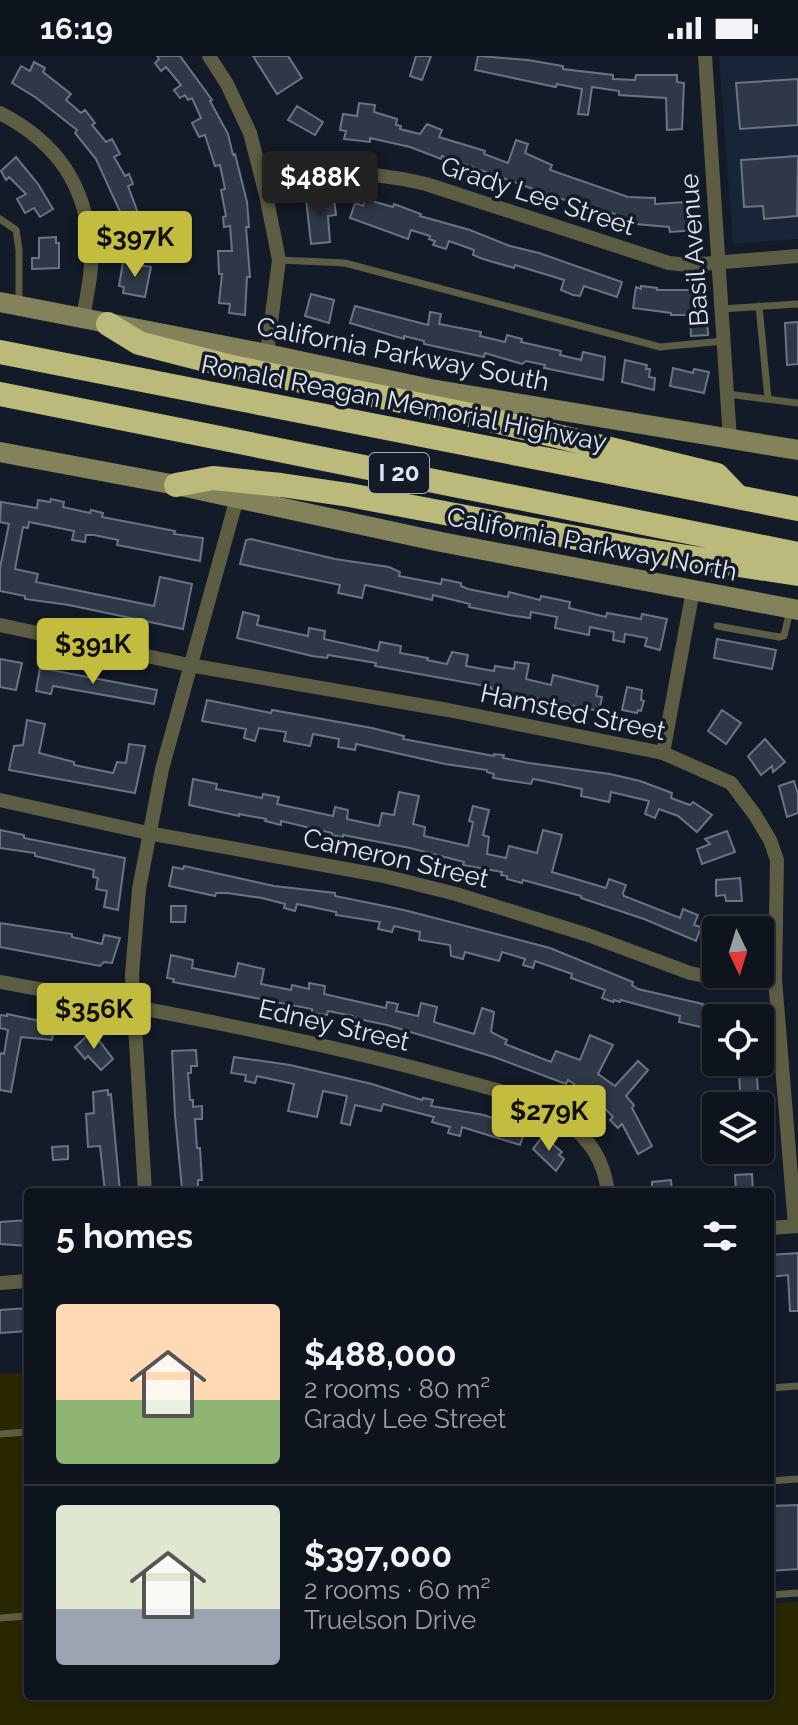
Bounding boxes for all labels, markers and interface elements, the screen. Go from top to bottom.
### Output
text: 16:19 [40,11,113,46]
street label: Grady Lee Street [437,150,639,242]
pin: $488K [264,151,376,219]
text: $488K [280,162,360,192]
street label: Basil Avenue [674,173,714,327]
pin: $397K [79,211,191,279]
text: $397K [96,222,174,252]
street label: California Parkway South [254,311,552,397]
street label: Ronald Reagan Memorial Highway [199,349,609,457]
road number: I 20 [369,453,429,493]
street label: California Parkway North [444,501,740,587]
pin: $391K [37,618,149,686]
text: $391K [55,629,131,659]
street label: Hamsted Street [478,678,668,746]
street label: Cameron Street [300,822,492,894]
north arrow [702,916,774,988]
map controls [702,916,774,1164]
pin: $356K [38,983,150,1051]
street label: Edney Street [256,993,413,1057]
text: $356K [55,994,133,1024]
button: locate [702,1004,774,1076]
pin: $279K [493,1085,605,1153]
button: layers [702,1092,774,1164]
text: $279K [510,1096,588,1126]
icon: filters [698,1214,742,1258]
text: 5 homes [56,1216,193,1256]
text: $488,000 [304,1334,457,1374]
icon: home [120,1336,216,1432]
text: 2 rooms · 80 m² [304,1374,490,1404]
text: Grady Lee Street [304,1404,506,1434]
text: $397,000 [304,1535,452,1575]
icon: home [120,1537,216,1633]
text: 2 rooms · 60 m² [304,1575,491,1605]
text: Truelson Drive [304,1605,476,1635]

